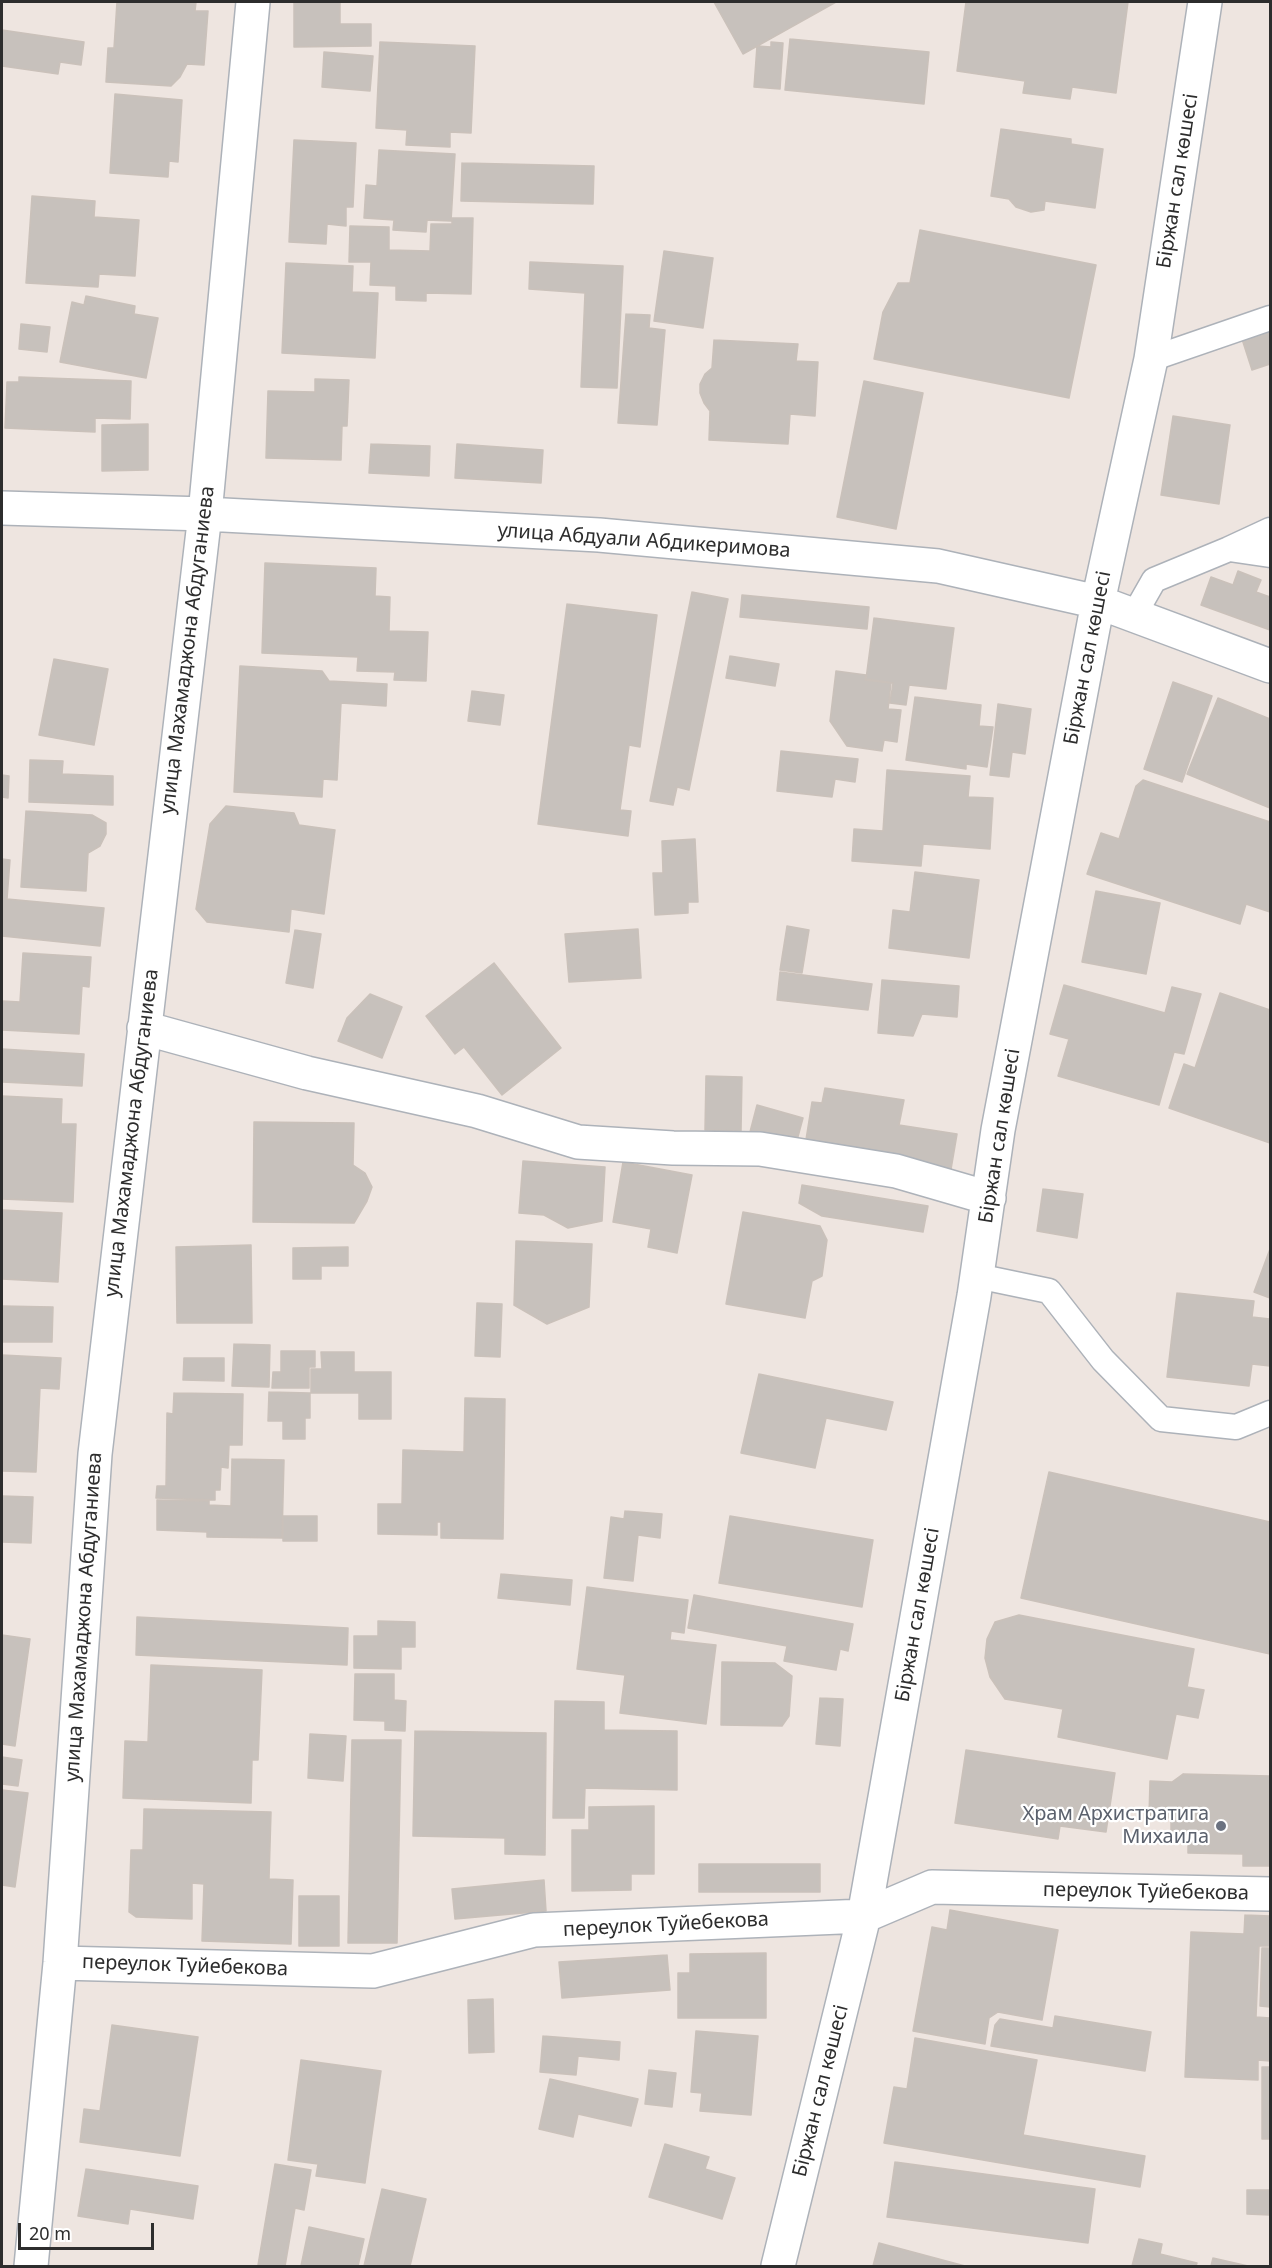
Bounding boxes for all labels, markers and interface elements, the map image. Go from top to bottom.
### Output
street label: Біржан сал көшесі [1152,92,1204,270]
street label: улица Махамаджона Абдуганиева [156,485,220,815]
street label: улица Абдуали Абдикеримова [497,519,791,563]
street label: Біржан сал көшесі [1059,569,1117,747]
street label: улица Махамаджона Абдуганиева [100,968,164,1298]
street label: Біржан сал көшесі [974,1047,1026,1225]
street label: улица Махамаджона Абдуганиева [61,1451,107,1783]
street label: Біржан сал көшесі [891,1526,945,1704]
place label: Храм Архистратига Михаила [1022,1802,1209,1849]
marker: Храм Архистратига Михаила [1214,1819,1228,1833]
street label: переулок Туйебекова [1043,1878,1249,1906]
street label: переулок Туйебекова [562,1908,770,1942]
street label: переулок Туйебекова [82,1950,288,1982]
street label: Біржан сал көшесі [788,2002,854,2180]
scale bar [21,2211,158,2249]
text: 20 m [29,2221,71,2245]

